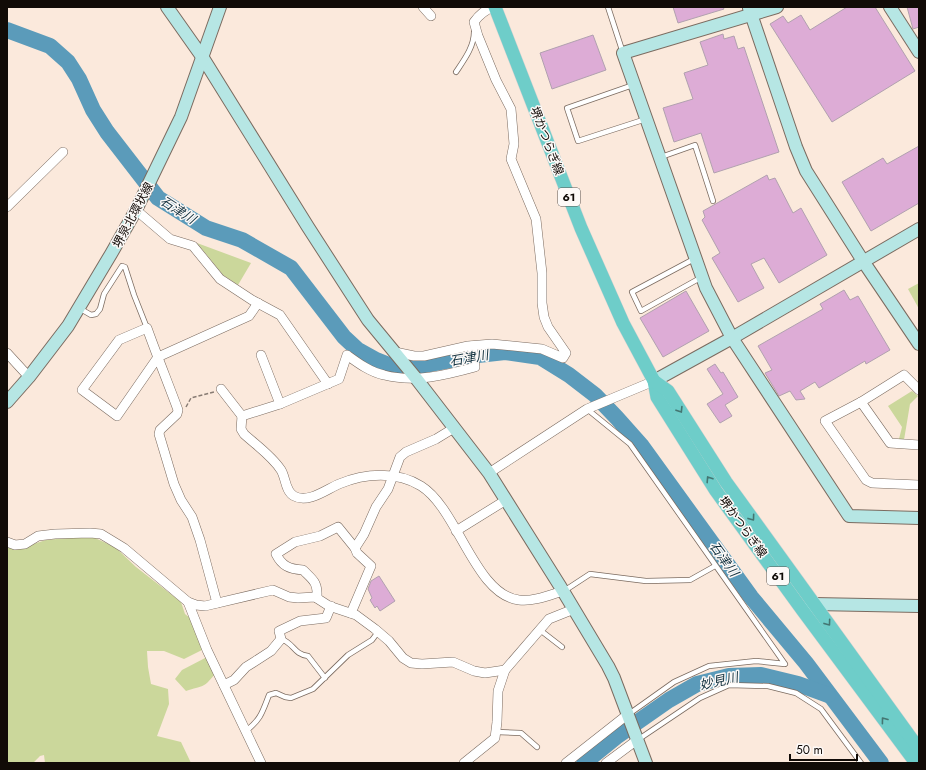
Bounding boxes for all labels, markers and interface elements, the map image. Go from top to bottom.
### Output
street label: 堺かつらぎ線 [526,104,568,178]
street label: 堺泉北環状線 [108,179,158,251]
road number: 61 [558,188,580,206]
water label: 石津川 [156,191,201,230]
water label: 石津川 [448,345,492,371]
one-way arrow [675,406,683,413]
one-way arrow [706,476,714,483]
street label: 堺かつらぎ線 [715,493,771,561]
one-way arrow [747,514,755,521]
water label: 石津川 [705,538,744,582]
road number: 61 [767,567,789,585]
one-way arrow [823,619,831,626]
water label: 妙見川 [698,667,742,694]
one-way arrow [882,718,889,725]
scale bar [790,736,857,762]
text: 50 m [796,741,823,759]

